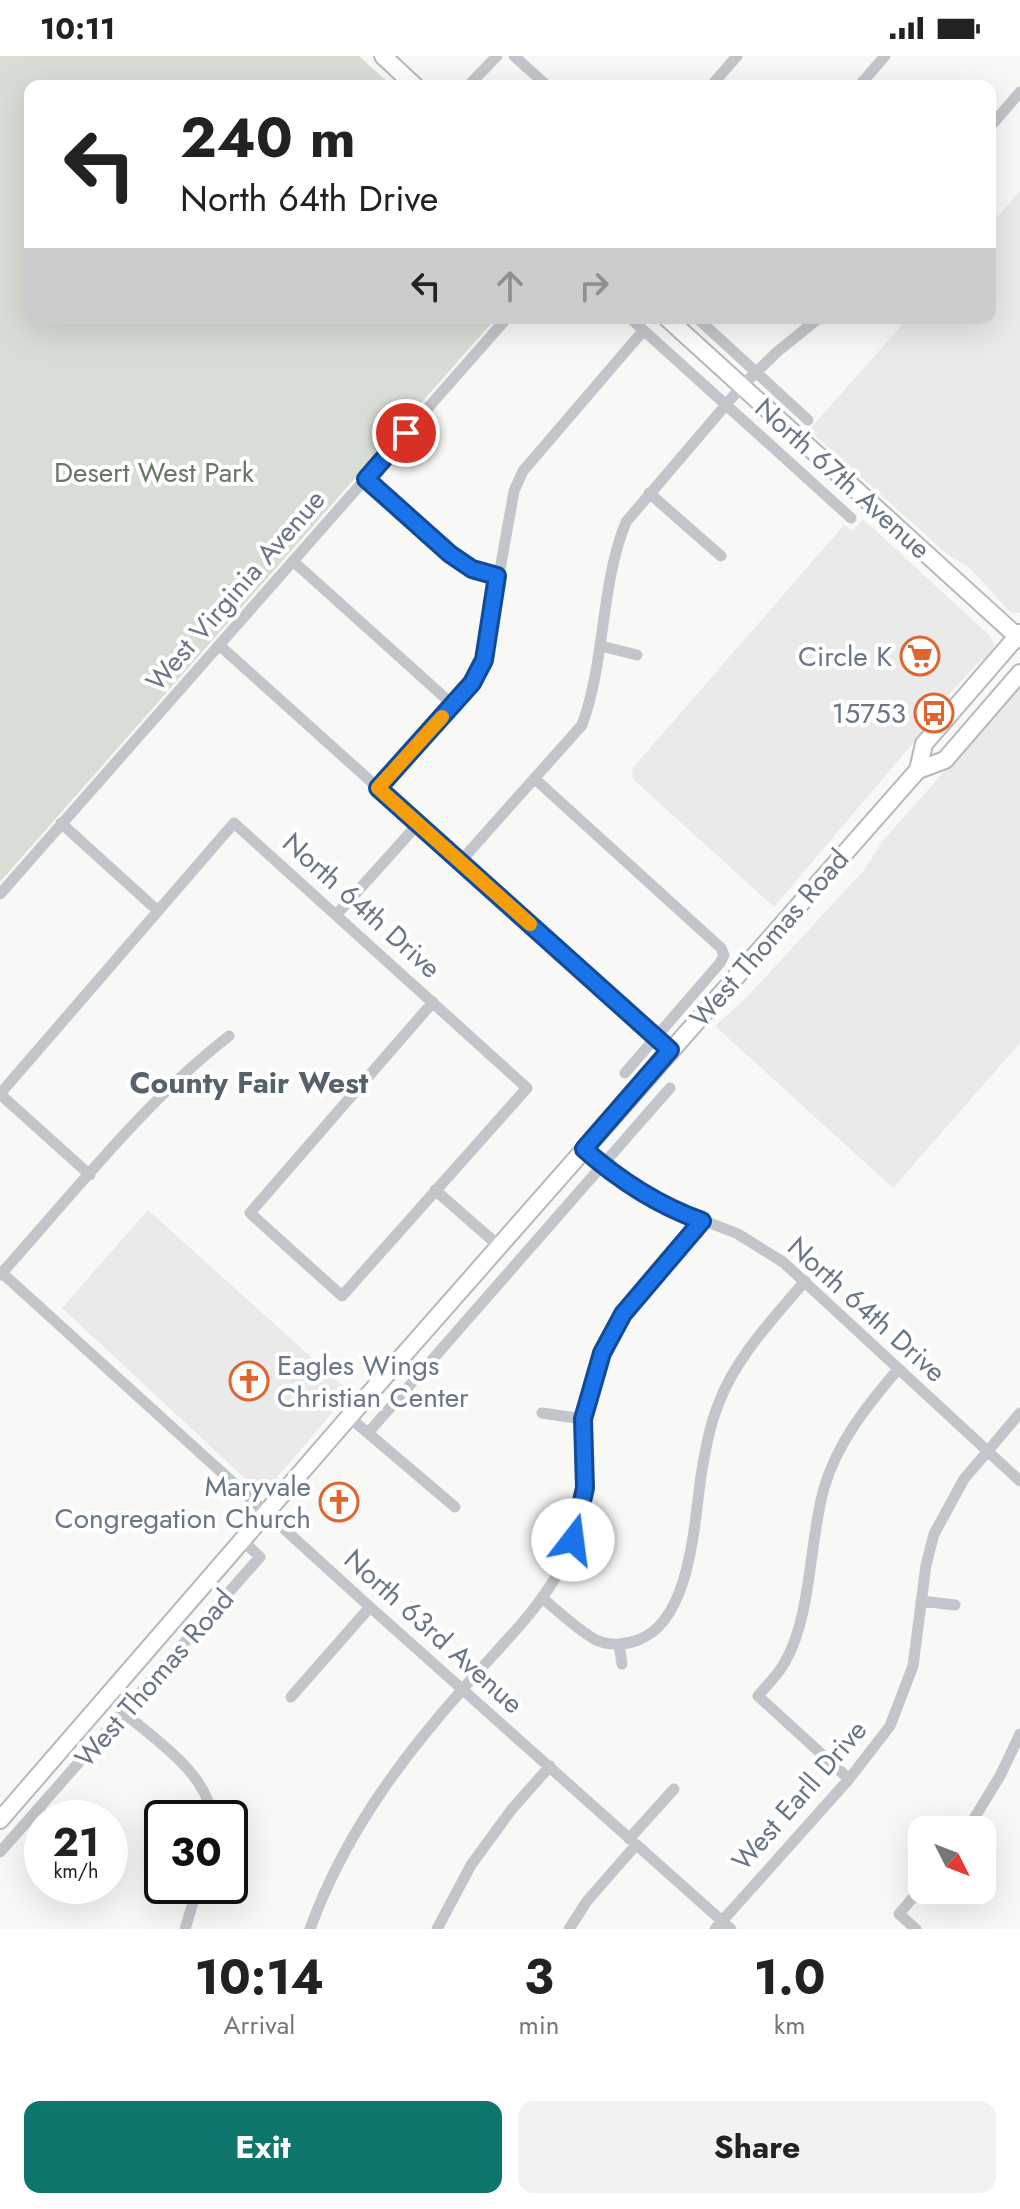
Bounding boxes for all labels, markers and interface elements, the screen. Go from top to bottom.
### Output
text: 10:11 [40,7,115,50]
text: 240 m [180,97,356,178]
icon: left [48,112,152,216]
text: North 64th Drive [180,172,438,224]
icon: left [404,264,448,308]
icon: ahead [488,264,532,308]
icon: right [572,264,616,308]
street label: North 67th Avenue [746,388,940,569]
pin [372,399,440,467]
icon: arrive [384,411,428,455]
park label: Desert West Park [54,452,255,493]
street label: West Virginia Avenue [136,480,335,700]
supermarket icon: Circle K [899,635,941,677]
place label: Circle K [798,636,892,677]
bus stop icon: 15753 [913,692,955,734]
place label: 15753 [832,693,906,734]
street label: North 64th Drive [273,823,450,988]
street label: West Thomas Road [680,840,859,1037]
district label: County Fair West [130,1061,369,1104]
street label: North 64th Drive [778,1227,955,1392]
place label: Eagles Wings Christian Center [277,1345,469,1418]
church icon: Eagles Wings Christian Center [228,1360,270,1402]
place label: Maryvale Congregation Church [55,1466,311,1539]
church icon: Maryvale Congregation Church [318,1481,360,1523]
position arrow [531,1498,615,1582]
street label: North 63rd Avenue [335,1540,532,1723]
street label: West Thomas Road [65,1580,244,1777]
street label: West Earll Drive [722,1711,877,1880]
speed limit sign: 30 [144,1800,248,1904]
text: 21 [53,1813,99,1871]
north arrow [908,1816,996,1904]
map controls [908,1816,996,1904]
text: km/h [53,1857,99,1886]
text: 10:14 [195,1943,324,2012]
text: 3 [524,1943,554,2012]
text: 1.0 [754,1943,825,2012]
text: Arrival [223,2006,295,2044]
text: min [519,2006,559,2044]
text: km [774,2006,806,2044]
button: Exit [24,2101,502,2193]
button: Share [518,2101,996,2193]

